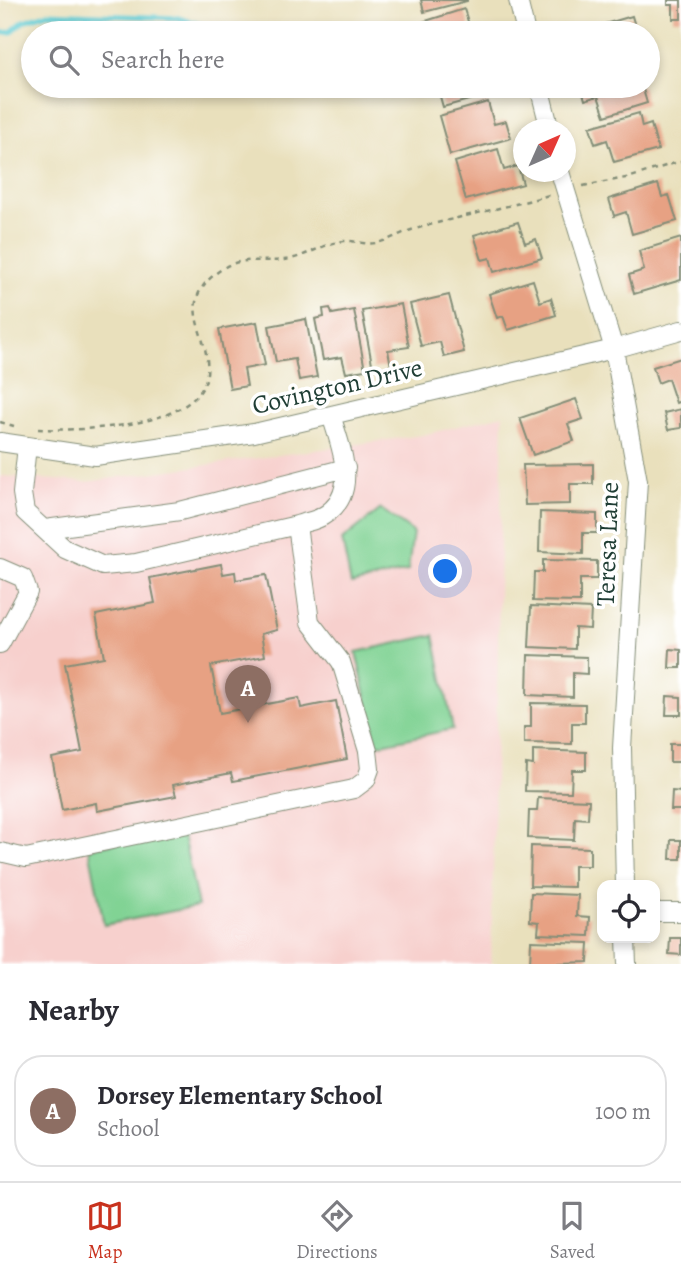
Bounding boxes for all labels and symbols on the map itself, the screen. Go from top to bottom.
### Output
north arrow [513,119,576,182]
street label: Covington Drive [249,350,426,423]
street label: Teresa Lane [588,481,627,607]
your location [428,554,462,588]
pin: A [225,665,271,723]

